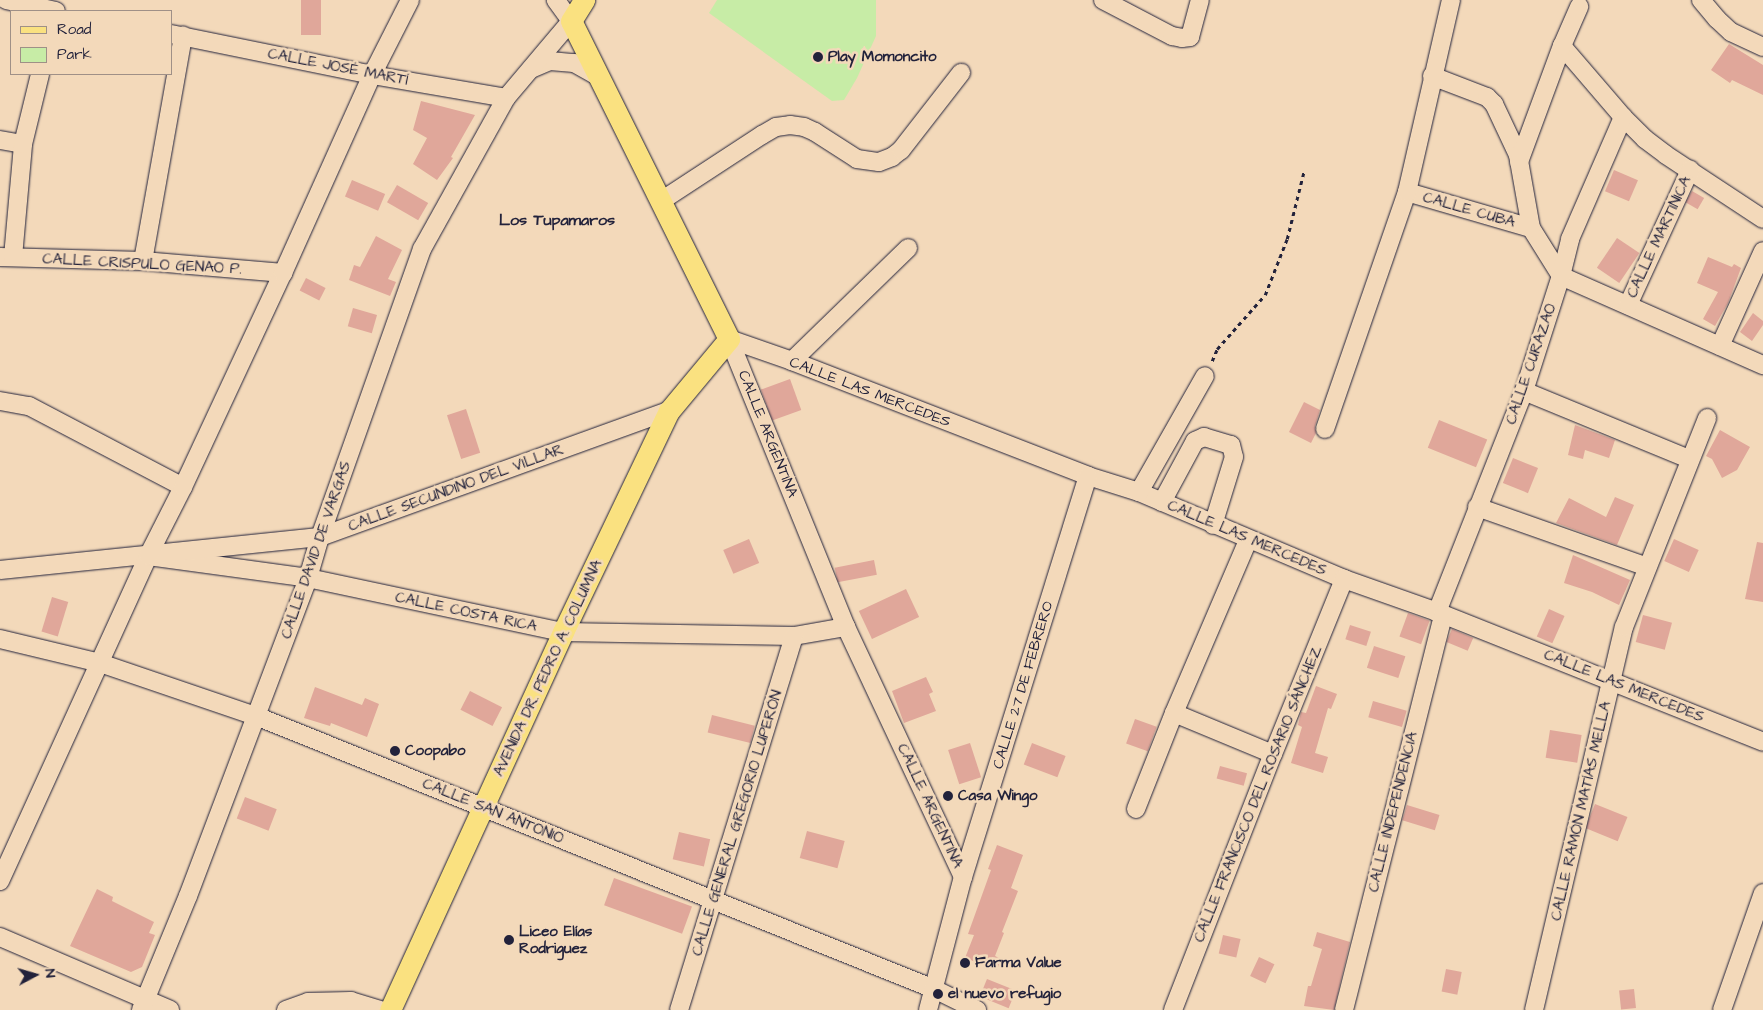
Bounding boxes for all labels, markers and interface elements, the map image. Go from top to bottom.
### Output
legend [10,10,172,75]
text: Road [57,19,91,40]
text: Park [57,44,92,65]
street label: CALLE JOSÉ MARTÍ [266,45,410,89]
place label: Play Momoncito [828,48,937,66]
marker: Play Momoncito [812,51,824,63]
street label: CALLE MARTINICA [1623,173,1695,301]
street label: CALLE CUBA [1421,188,1517,232]
district label: Los Tupamaros [499,210,615,230]
street label: CALLE CRISPULO GENAO P. [42,250,242,278]
street label: CALLE CURAZAO [1502,301,1560,427]
street label: CALLE LAS MERCEDES [787,353,953,431]
street label: CALLE ARGENTINA [734,368,802,500]
street label: CALLE SECUNDINO DEL VILLAR [346,441,566,535]
street label: CALLE DAVID DE VARGAS [277,459,355,641]
street label: CALLE LAS MERCEDES [1165,496,1329,580]
street label: AVENIDA DR. PEDRO A. COLUMNA [490,557,606,779]
street label: CALLE COSTA RICA [394,588,538,636]
street label: CALLE 27 DE FEBRERO [989,599,1057,771]
street label: CALLE FRANCISCO DEL ROSARIO SÁNCHEZ [1190,643,1326,945]
street label: CALLE LAS MERCEDES [1541,646,1707,726]
street label: CALLE GENERAL GREGORIO LUPERÓN [688,688,786,958]
street label: CALLE RAMÓN MATÍAS MELLA [1547,700,1615,922]
street label: CALLE INDEPENDENCIA [1364,730,1422,894]
street label: CALLE ARGENTINA [893,741,967,871]
place label: Coopabo [405,742,465,760]
marker: Coopabo [389,745,401,757]
street label: CALLE SAN ANTONIO [420,774,566,848]
place label: Casa Wingo [958,787,1037,805]
marker: Casa Wingo [942,790,954,802]
place label: Liceo Elías Rodriguez [519,922,592,957]
marker: Liceo Elías Rodriguez [503,934,515,946]
north arrow [10,950,60,1000]
place label: Farma Value [975,954,1062,972]
marker: Farma Value [959,957,971,969]
text: N [40,968,60,979]
place label: el nuevo refugio [948,985,1061,1003]
marker: el nuevo refugio [932,988,944,1000]

